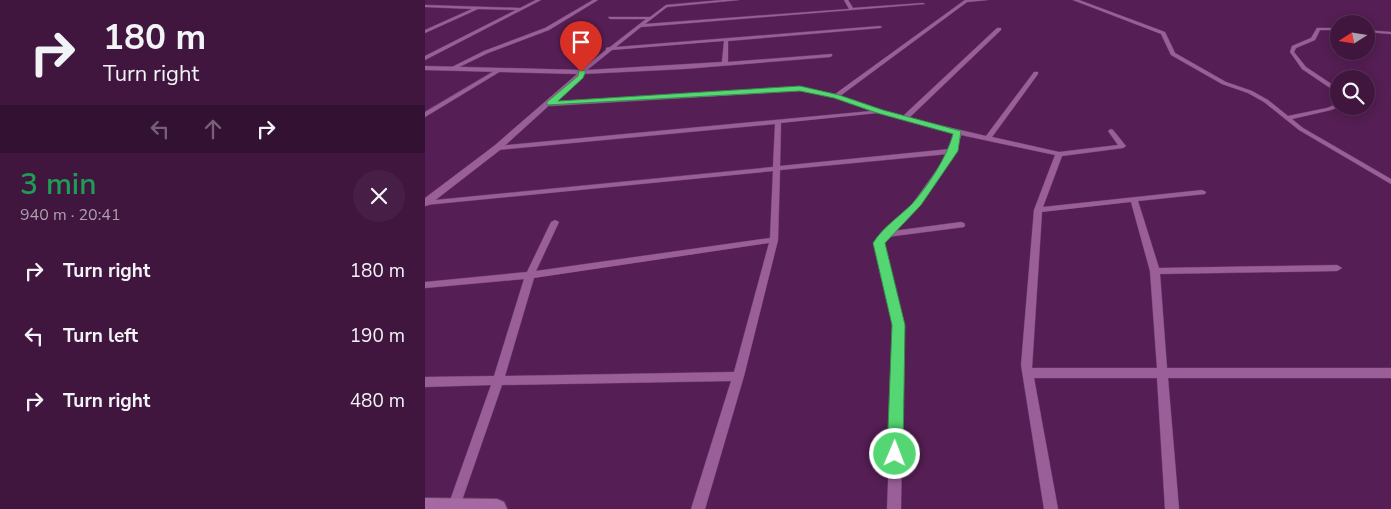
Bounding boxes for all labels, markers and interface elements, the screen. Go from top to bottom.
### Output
text: 180 m [103,14,206,61]
north arrow [1330,15,1375,60]
map controls [1330,15,1375,115]
icon: right [20,20,85,85]
pin [560,21,602,72]
icon: arrive [567,28,595,56]
text: Turn right [103,59,199,89]
button: search [1330,70,1375,115]
icon: left [146,115,174,143]
icon: ahead [199,115,227,143]
icon: right [252,115,280,143]
text: 3 min [20,164,96,205]
button: close [353,170,405,222]
text: 940 m · 20:41 [20,204,121,226]
icon: right [20,257,48,285]
text: Turn right [63,258,150,284]
text: 180 m [350,258,405,284]
icon: left [20,322,48,350]
text: Turn left [63,323,138,349]
text: 190 m [350,323,405,349]
icon: right [20,387,48,415]
text: Turn right [63,388,150,414]
text: 480 m [350,388,405,414]
position arrow [868,427,920,479]

